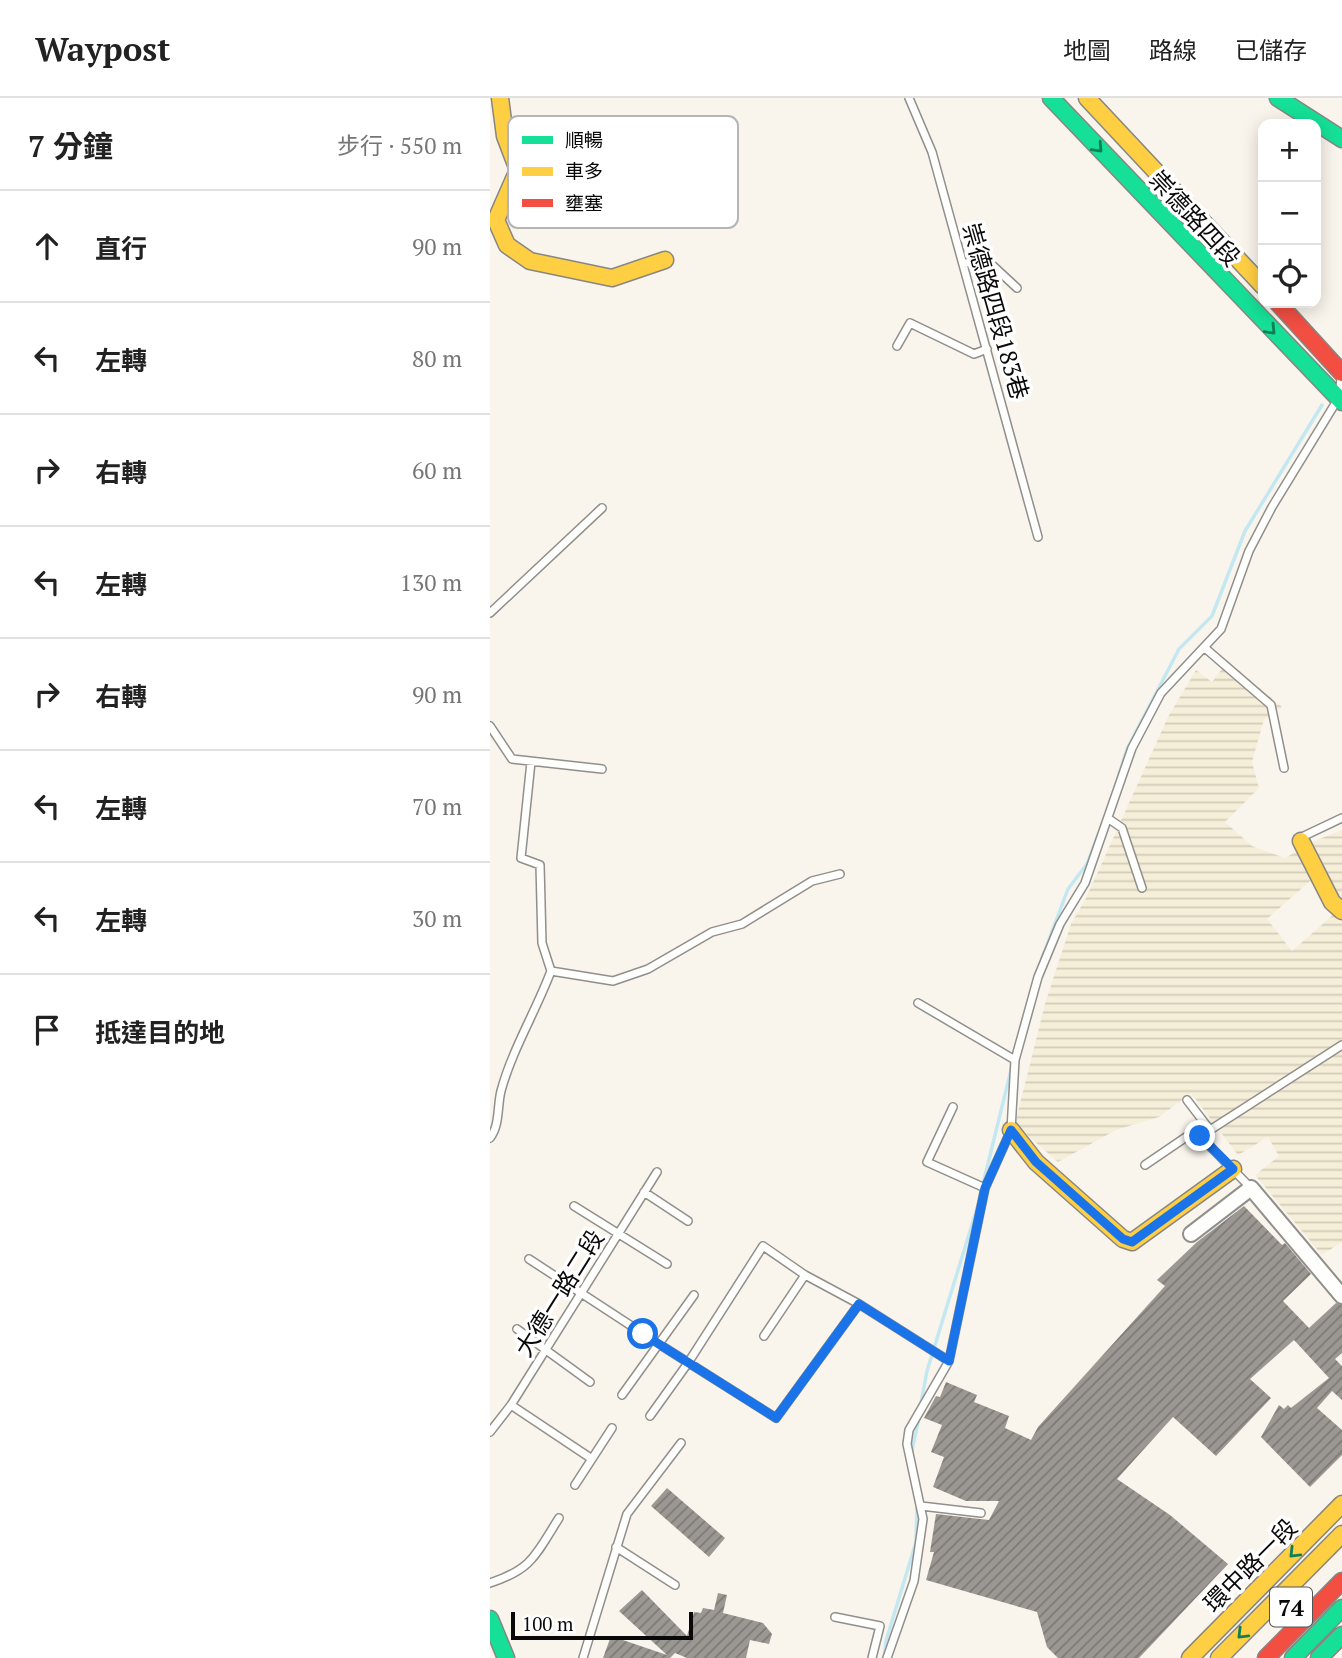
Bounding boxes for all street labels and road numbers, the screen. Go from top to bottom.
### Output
street label: 崇德路四段 [1142,163,1248,273]
street label: 崇德路四段183巷 [955,219,1037,403]
street label: 大德一路二段 [507,1223,611,1363]
street label: 環中路一段 [1196,1511,1304,1619]
road number: 74 [1270,1588,1312,1626]

